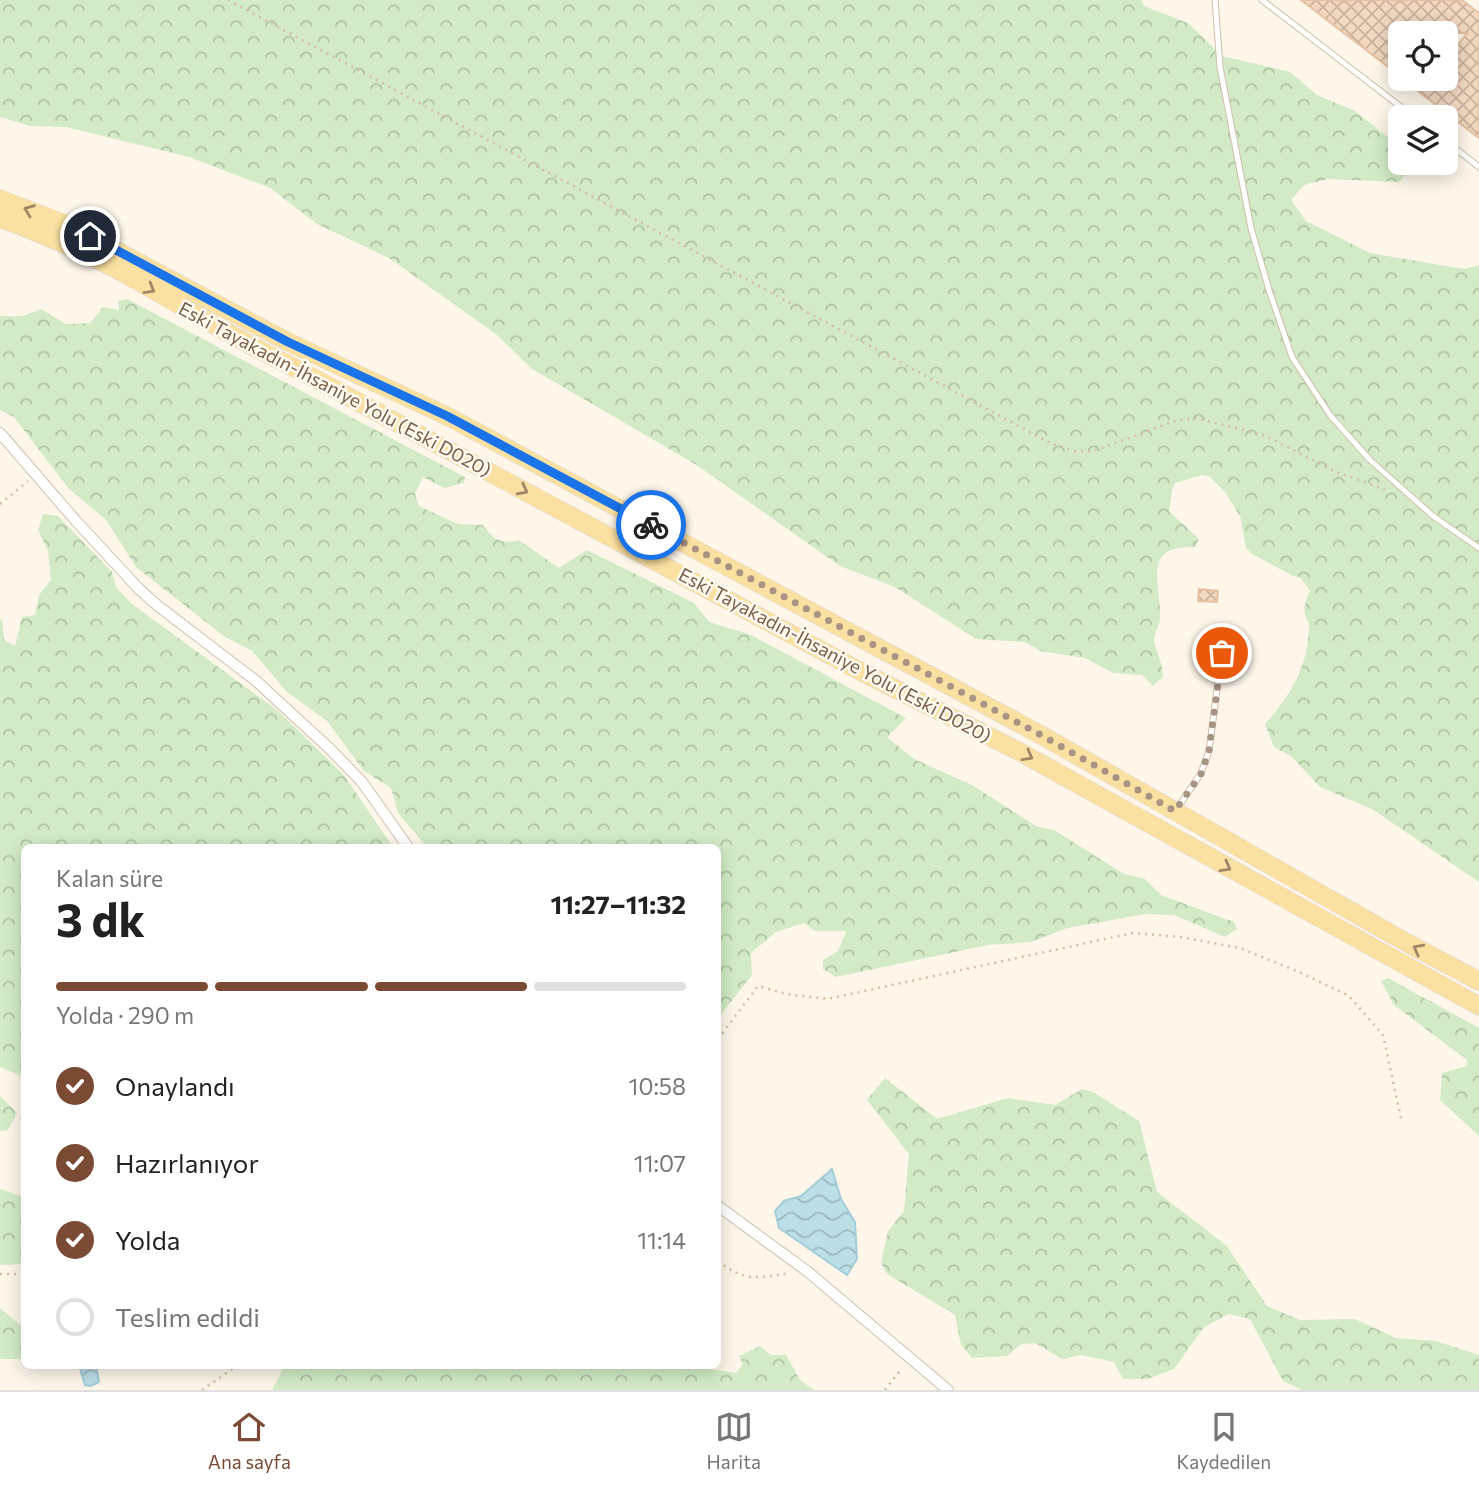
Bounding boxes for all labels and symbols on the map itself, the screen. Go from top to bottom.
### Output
one-way arrow [23,204,35,218]
pin [60,206,120,266]
one-way arrow [143,281,156,294]
street label: Eski Tayakadın-İhsaniye Yolu (Eski D020) [175,296,495,481]
one-way arrow [516,482,528,495]
courier [616,490,686,560]
street label: Eski Tayakadın-İhsaniye Yolu (Eski D020) [675,562,995,747]
pin [1192,623,1252,683]
one-way arrow [1020,748,1033,761]
one-way arrow [1219,858,1232,872]
one-way arrow [1413,944,1426,957]

